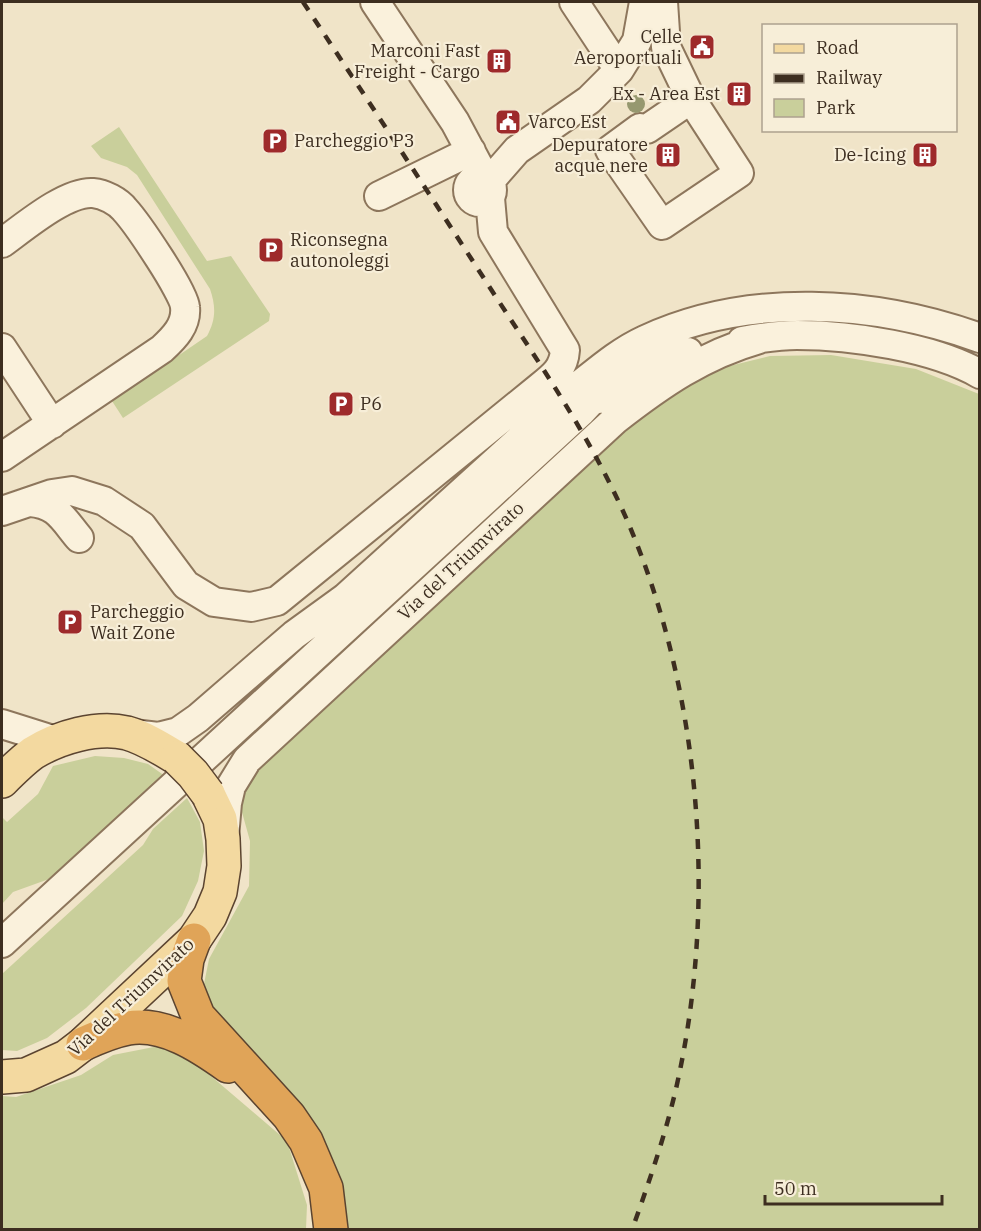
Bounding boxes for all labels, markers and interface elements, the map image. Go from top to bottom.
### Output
legend [762,24,957,132]
place label: Celle Aeroportuali [574,25,682,69]
public building icon: Celle Aeroportuali [687,32,717,62]
text: Road [816,36,859,59]
place label: Marconi Fast Freight - Cargo [354,39,480,83]
building icon: Marconi Fast Freight - Cargo [484,46,514,76]
text: Railway [816,66,882,89]
building icon: Ex - Area Est [724,79,754,109]
place label: Ex - Area Est [612,82,720,105]
text: Park [816,96,856,119]
public building icon: Varco Est [493,107,523,137]
place label: Varco Est [528,110,607,133]
parking icon: Parcheggio P3 [260,126,290,156]
place label: Parcheggio P3 [294,129,415,152]
place label: Depuratore acque nere [552,133,648,177]
building icon: Depuratore acque nere [653,140,683,170]
building icon: De-Icing [910,140,940,170]
place label: De-Icing [834,143,906,166]
place label: Riconsegna autonoleggi [290,228,390,272]
parking icon: Riconsegna autonoleggi [256,235,286,265]
parking icon: P6 [326,389,356,419]
place label: P6 [360,392,382,415]
street label: Via del Triumvirato [393,496,528,625]
place label: Parcheggio Wait Zone [90,600,184,644]
parking icon: Parcheggio Wait Zone [55,607,85,637]
street label: Via del Triumvirato [63,932,198,1061]
scale bar [765,1168,942,1206]
text: 50 m [774,1177,817,1200]

